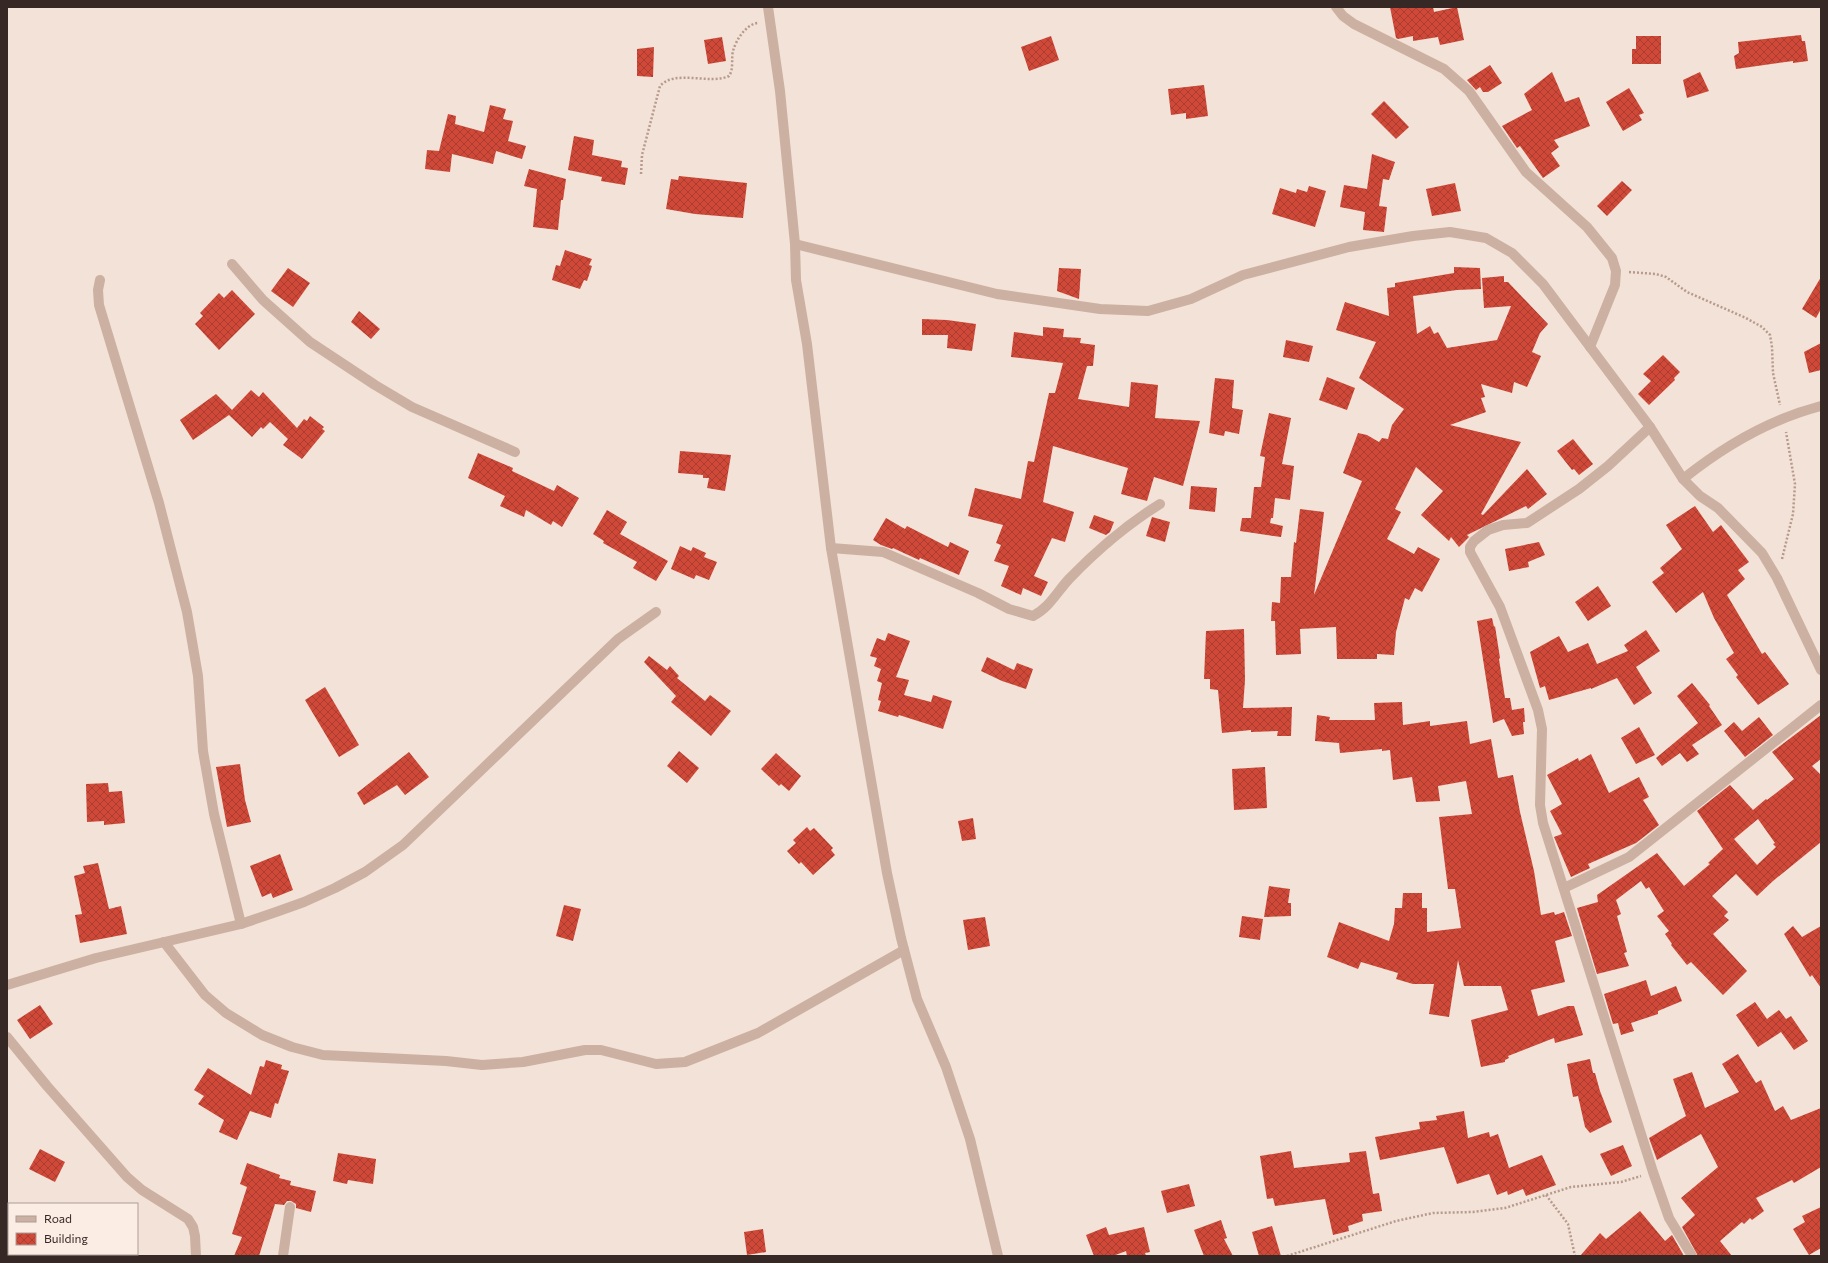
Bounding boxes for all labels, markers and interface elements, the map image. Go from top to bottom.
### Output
legend [8,1203,138,1255]
text: Road [44,1211,72,1225]
text: Building [44,1231,88,1245]

